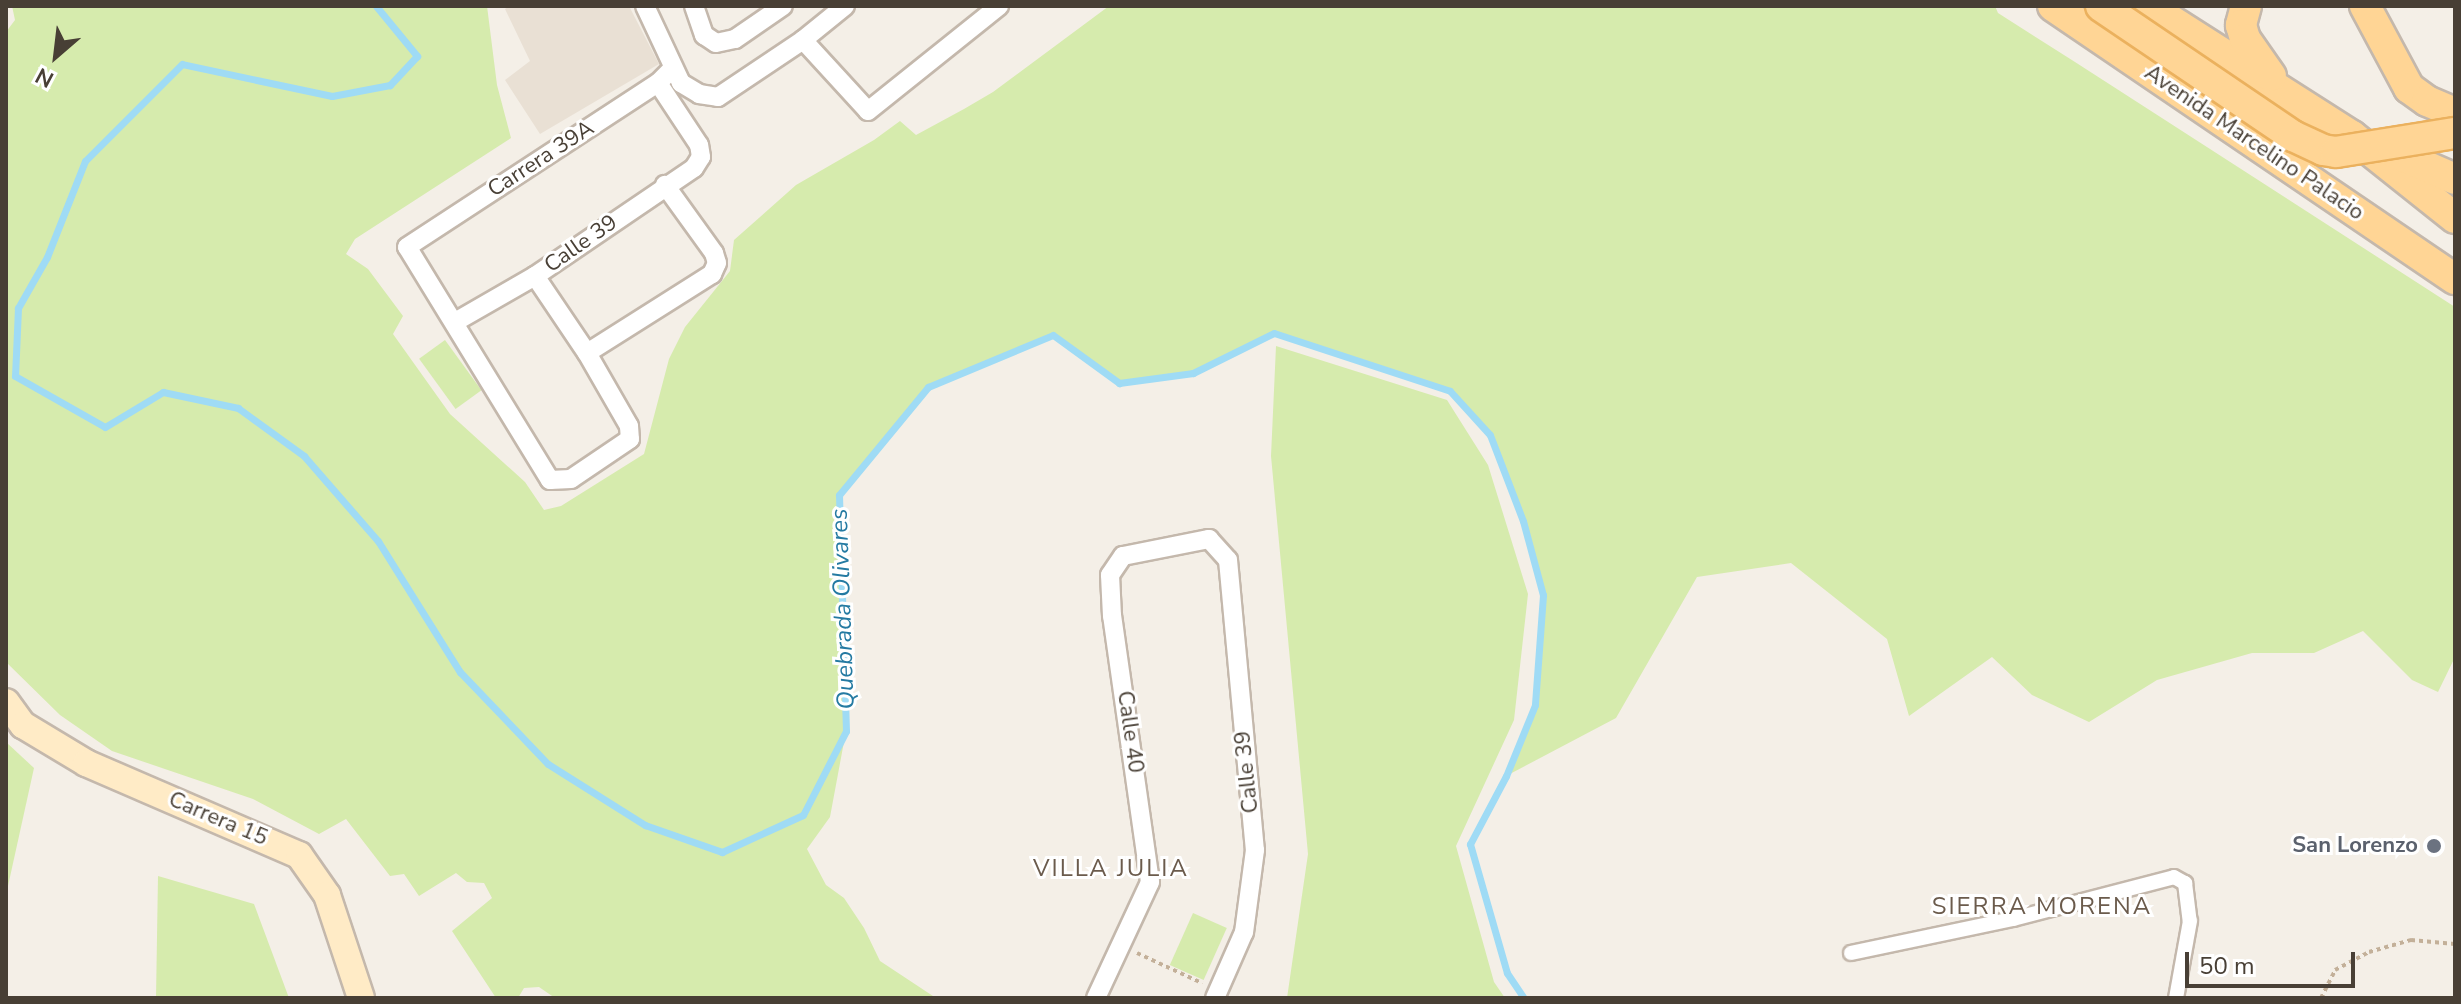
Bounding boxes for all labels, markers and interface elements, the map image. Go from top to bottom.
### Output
north arrow [16,16,96,96]
text: N [30,60,59,94]
street label: Avenida Marcelino Palacio [2139,60,2369,226]
street label: Carrera 39A [483,115,599,203]
street label: Calle 39 [540,209,622,279]
water label: Quebrada Olivares [825,508,861,710]
street label: Calle 40 [1111,689,1149,775]
street label: Calle 39 [1230,729,1264,815]
street label: Carrera 15 [165,786,271,852]
place label: San Lorenzo [2292,833,2418,859]
marker: San Lorenzo [2425,837,2443,855]
district label: VILLA JULIA [1033,855,1189,883]
district label: SIERRA MORENA [1932,893,2152,921]
scale bar [2189,936,2359,986]
text: 50 m [2199,950,2255,982]

